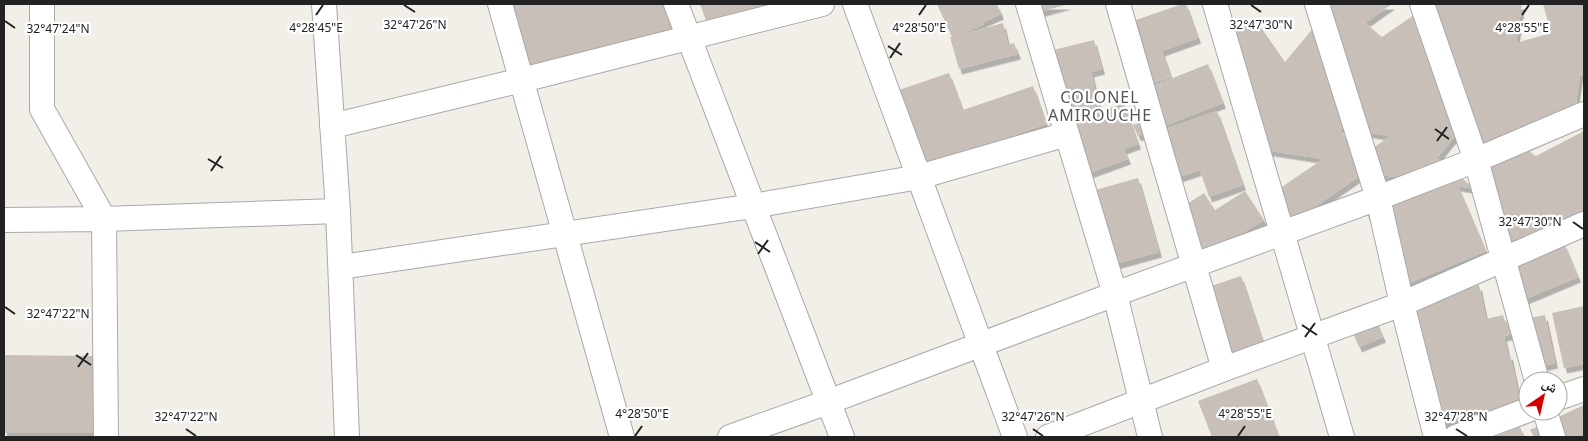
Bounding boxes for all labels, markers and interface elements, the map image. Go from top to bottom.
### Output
text: 32°47'26"N [383,16,447,33]
text: 32°47'30"N [1229,16,1293,33]
text: 4°28'45"E [289,19,343,36]
text: 4°28'50"E [892,19,946,36]
text: 4°28'55"E [1495,19,1549,36]
text: 32°47'24"N [26,20,90,37]
district label: COLONEL AMIROUCHE [1048,86,1152,126]
text: 32°47'30"N [1498,213,1562,230]
text: 32°47'22"N [26,305,90,322]
north arrow [1518,371,1568,421]
text: ش [1539,373,1562,397]
text: 4°28'50"E [615,405,669,422]
text: 4°28'55"E [1218,405,1272,422]
text: 32°47'22"N [154,408,218,425]
text: 32°47'26"N [1001,408,1065,425]
text: 32°47'28"N [1424,408,1488,425]

